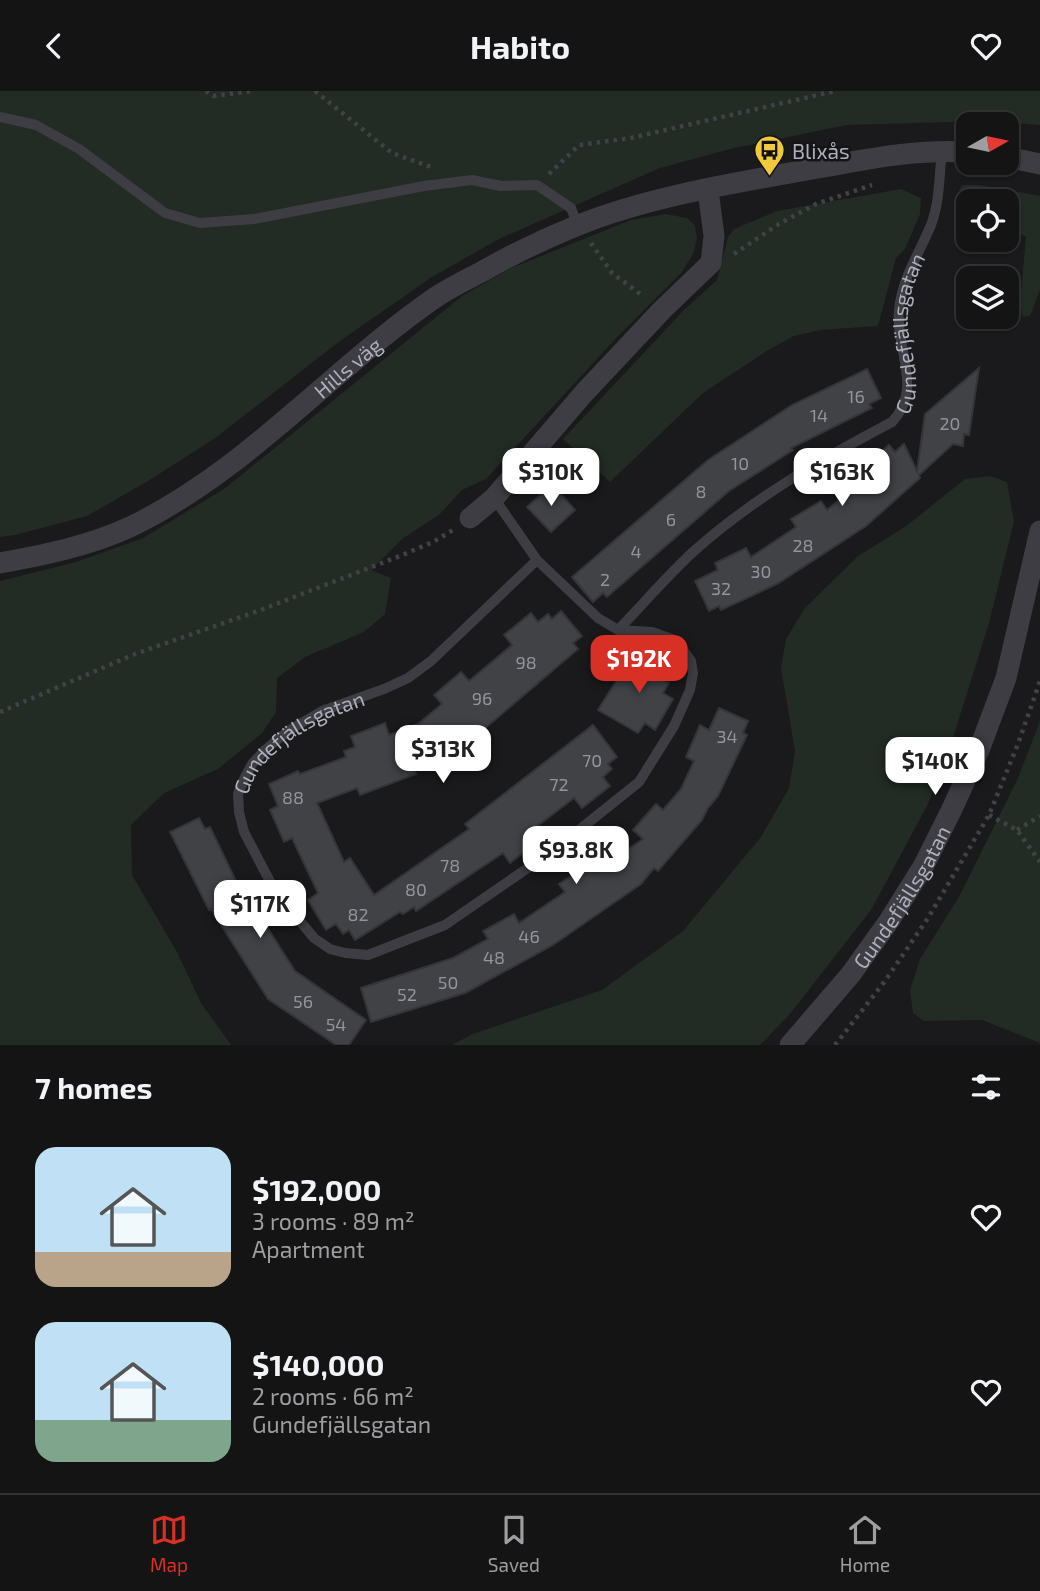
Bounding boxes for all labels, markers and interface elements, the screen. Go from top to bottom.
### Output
icon: back [35,27,73,65]
text: Habito [470,27,570,65]
icon: heart [967,27,1005,65]
north arrow [956,112,1018,175]
map controls [956,112,1019,329]
bus stop icon: Blixås [752,133,786,177]
place label: Blixås [792,138,850,163]
button: locate [956,189,1019,252]
street label: Gundefjällsgatan [886,248,929,417]
button: layers [956,266,1019,329]
street label: Hills väg [308,331,386,403]
house number: 16 [847,385,865,407]
house number: 14 [810,404,828,426]
house number: 20 [940,412,960,434]
pin: $310K [502,449,600,508]
pin: $163K [793,449,891,508]
house number: 10 [731,452,749,474]
text: $310K [518,457,584,485]
text: $163K [810,457,874,485]
house number: 8 [696,480,706,502]
house number: 6 [666,508,676,530]
house number: 28 [792,534,814,556]
house number: 4 [630,540,642,562]
house number: 30 [751,560,771,582]
house number: 2 [600,568,610,590]
house number: 32 [711,577,731,599]
pin: $192K [590,635,688,695]
text: $192K [607,644,671,672]
house number: 98 [515,651,537,673]
street label: Gundefjällsgatan [227,685,367,797]
house number: 96 [472,687,492,709]
pin: $313K [394,725,492,785]
house number: 34 [716,725,738,747]
text: $313K [411,734,475,762]
pin: $140K [886,737,984,797]
text: $140K [901,746,969,774]
house number: 70 [582,749,602,771]
house number: 72 [549,773,569,795]
house number: 88 [282,786,304,808]
street label: Gundefjällsgatan [847,821,954,973]
pin: $93.8K [519,827,633,886]
text: $93.8K [539,835,613,863]
house number: 78 [440,854,460,876]
house number: 80 [405,878,427,900]
pin: $117K [211,881,309,940]
text: $117K [230,889,290,917]
house number: 82 [347,903,369,925]
house number: 46 [518,925,540,947]
house number: 48 [483,946,505,968]
house number: 50 [438,971,458,993]
house number: 52 [397,983,417,1005]
house number: 56 [293,990,313,1012]
house number: 54 [326,1013,346,1035]
icon: filters [967,1068,1005,1106]
text: 7 homes [35,1069,152,1105]
text: $192,000 [252,1171,382,1207]
icon: home [91,1175,175,1259]
icon: heart [967,1198,1005,1236]
text: 3 rooms · 89 m² [252,1207,414,1235]
text: Apartment [252,1235,365,1263]
text: $140,000 [252,1346,384,1382]
icon: home [91,1350,175,1434]
icon: heart [967,1373,1005,1411]
text: 2 rooms · 66 m² [252,1382,414,1410]
text: Gundefjällsgatan [252,1410,431,1438]
tab: Map [150,1511,188,1576]
tab: Saved [488,1511,540,1576]
tab: Home [840,1511,890,1576]

